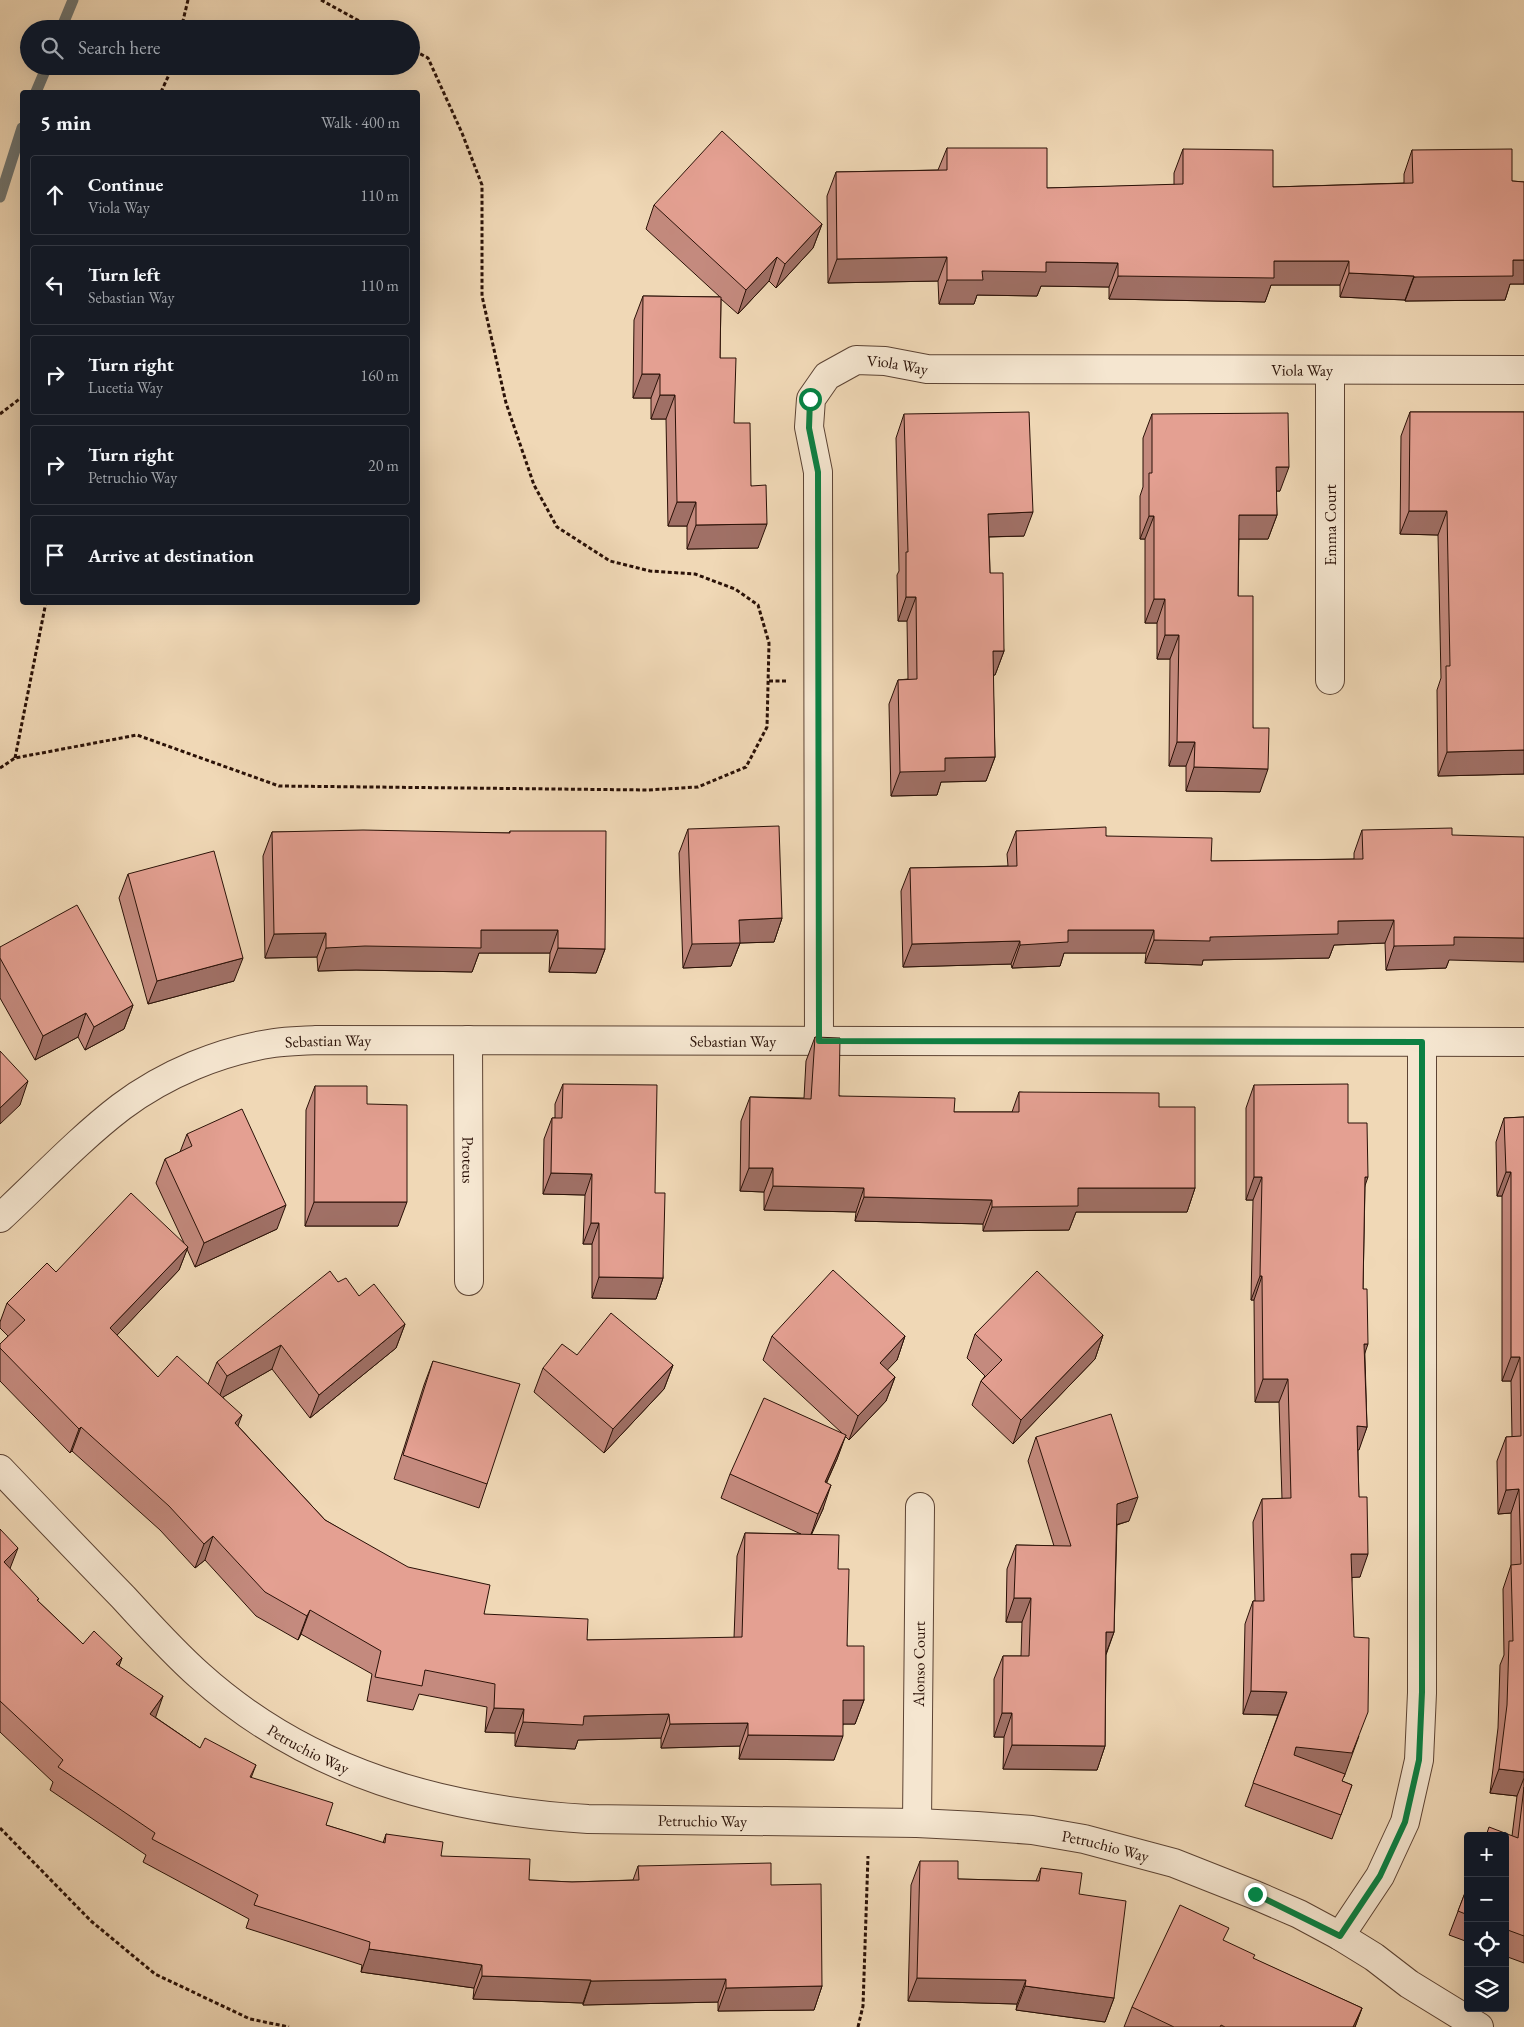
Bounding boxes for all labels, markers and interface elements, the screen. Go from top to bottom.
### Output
search box [20,20,420,75]
icon: search [38,34,66,62]
text: Search here [78,35,160,60]
text: 5 min [40,109,91,136]
text: Walk · 400 m [321,112,400,133]
text: Continue [88,172,163,197]
icon: ahead [41,181,69,209]
text: 110 m [360,185,399,206]
text: Viola Way [88,197,150,218]
text: Turn left [88,262,160,287]
icon: left [41,271,69,299]
text: 110 m [360,275,399,296]
text: Sebastian Way [88,287,174,308]
street label: Viola Way [867,350,931,380]
text: Turn right [88,352,174,377]
street label: Viola Way [1271,360,1334,381]
icon: right [41,361,69,389]
text: 160 m [360,365,399,386]
text: Lucetia Way [88,377,163,398]
route start [799,388,822,411]
text: Turn right [88,442,174,467]
icon: right [41,451,69,479]
text: 20 m [368,455,399,476]
text: Petruchio Way [88,467,177,488]
street label: Emma Court [1320,484,1341,566]
icon: arrive [41,541,69,569]
text: Arrive at destination [88,543,254,568]
street label: Sebastian Way [284,1030,372,1053]
street label: Sebastian Way [690,1031,777,1052]
street label: Proteus [457,1136,479,1184]
street label: Alonso Court [908,1621,930,1708]
street label: Petruchio Way [263,1719,353,1779]
street label: Petruchio Way [658,1810,748,1832]
street label: Petruchio Way [1060,1825,1152,1867]
map controls [1464,1832,1509,2012]
button: + [1464,1832,1509,1877]
button: − [1464,1877,1509,1922]
route end [1244,1883,1267,1906]
button: locate [1464,1922,1509,1967]
button: layers [1464,1967,1509,2012]

